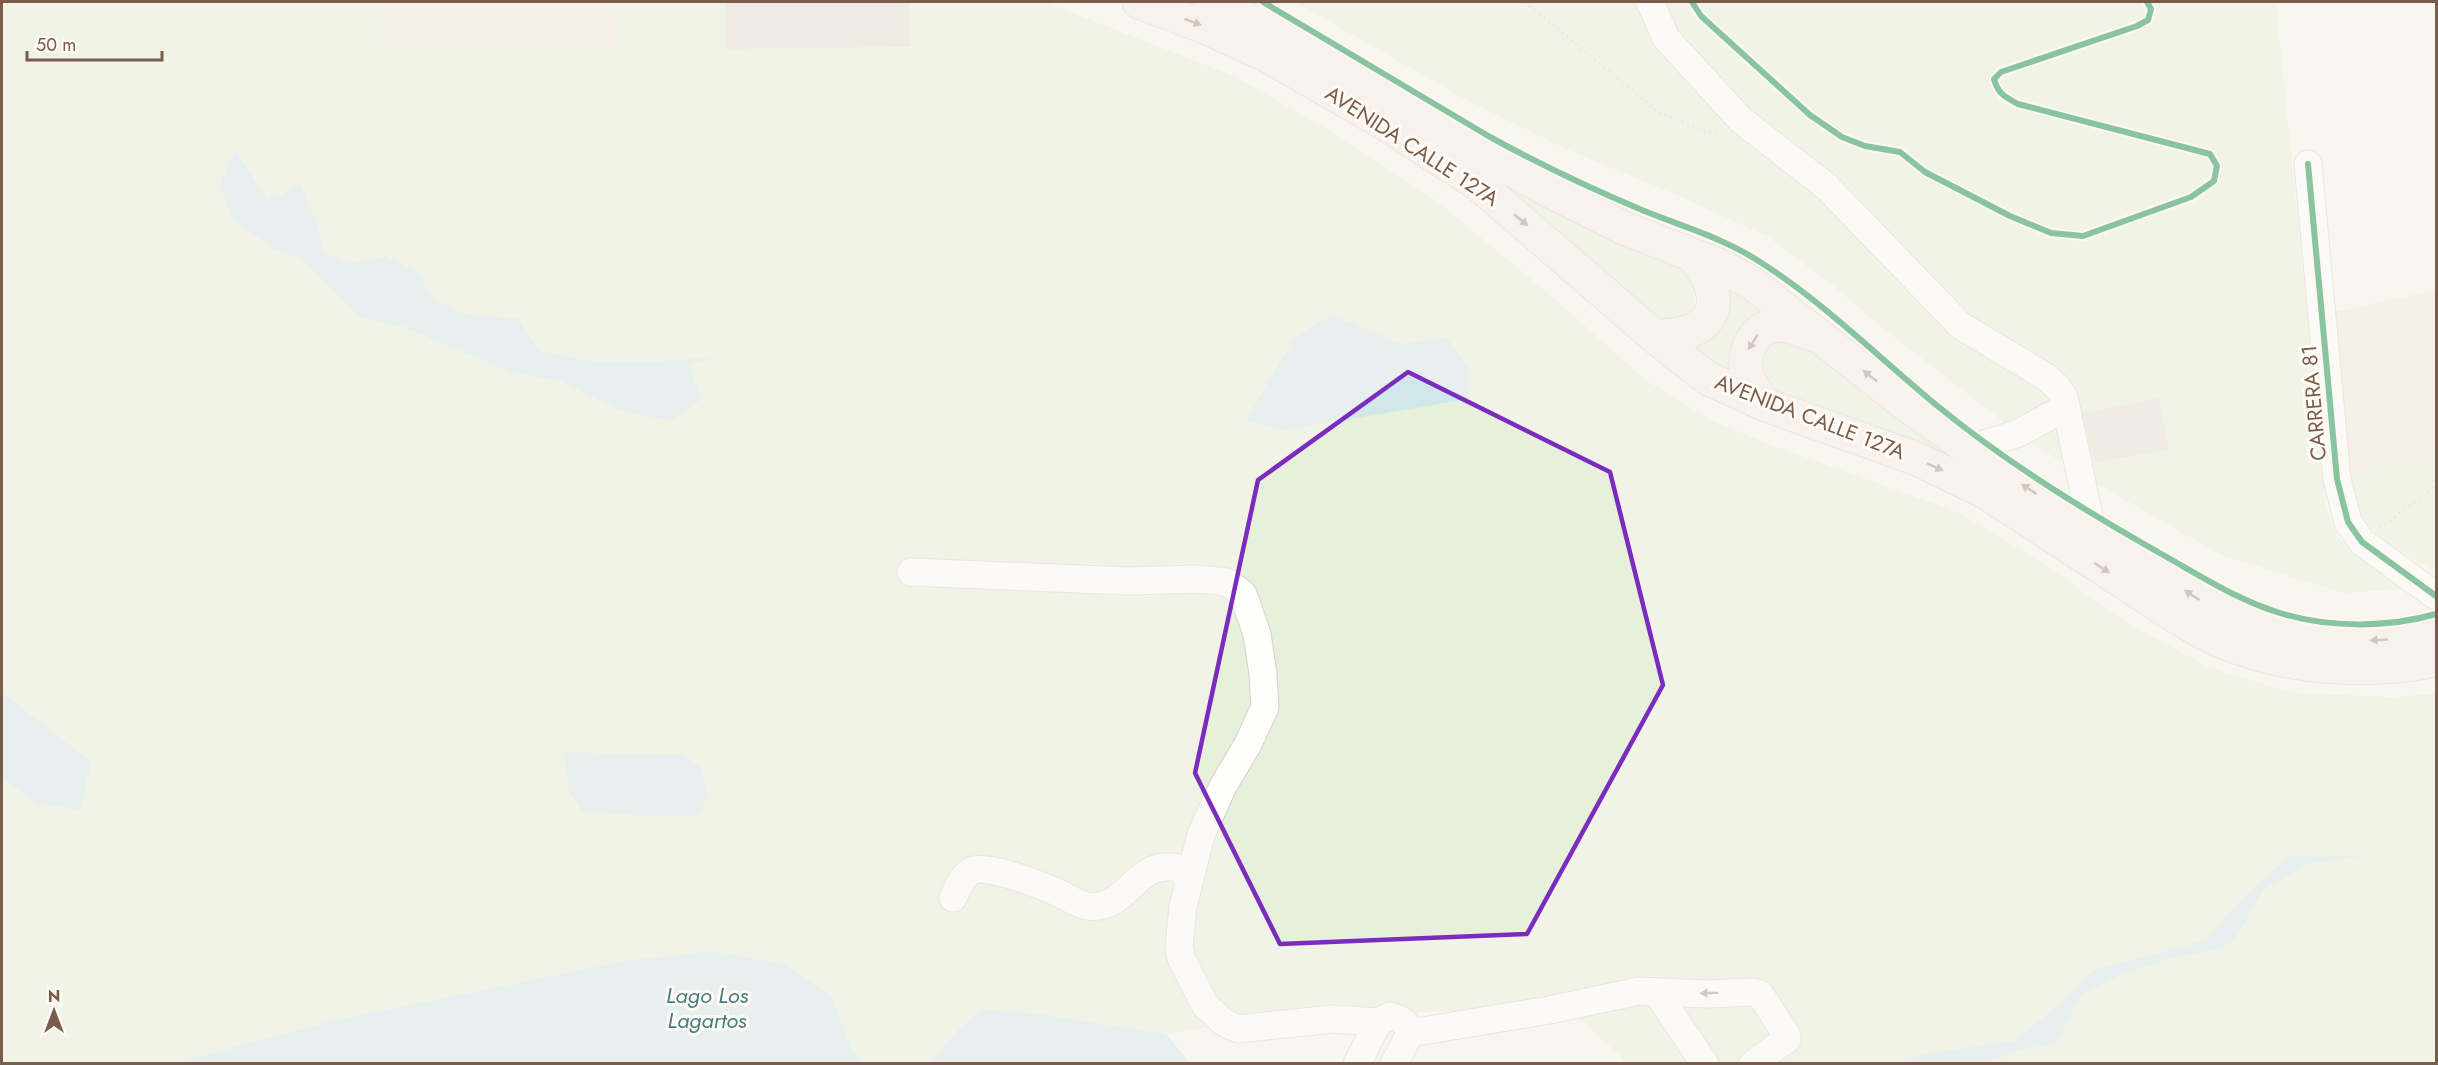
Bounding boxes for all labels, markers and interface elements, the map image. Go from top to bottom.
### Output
one-way arrow [1184,18,1202,28]
scale bar [27,24,162,62]
text: 50 m [36,32,76,58]
street label: AVENIDA CALLE 127A [1319,79,1505,213]
one-way arrow [1513,213,1528,226]
one-way arrow [1747,333,1758,350]
street label: CARRERA 81 [2294,344,2334,462]
street label: AVENIDA CALLE 127A [1711,367,1909,467]
one-way arrow [1862,369,1878,382]
one-way arrow [1926,463,1943,472]
one-way arrow [2021,483,2037,495]
one-way arrow [2093,562,2109,574]
one-way arrow [2184,590,2200,601]
one-way arrow [2369,635,2388,644]
water label: Lago Los Lagartos [666,979,748,1036]
north arrow [24,981,84,1041]
text: N [48,985,60,1008]
one-way arrow [1699,988,1718,998]

